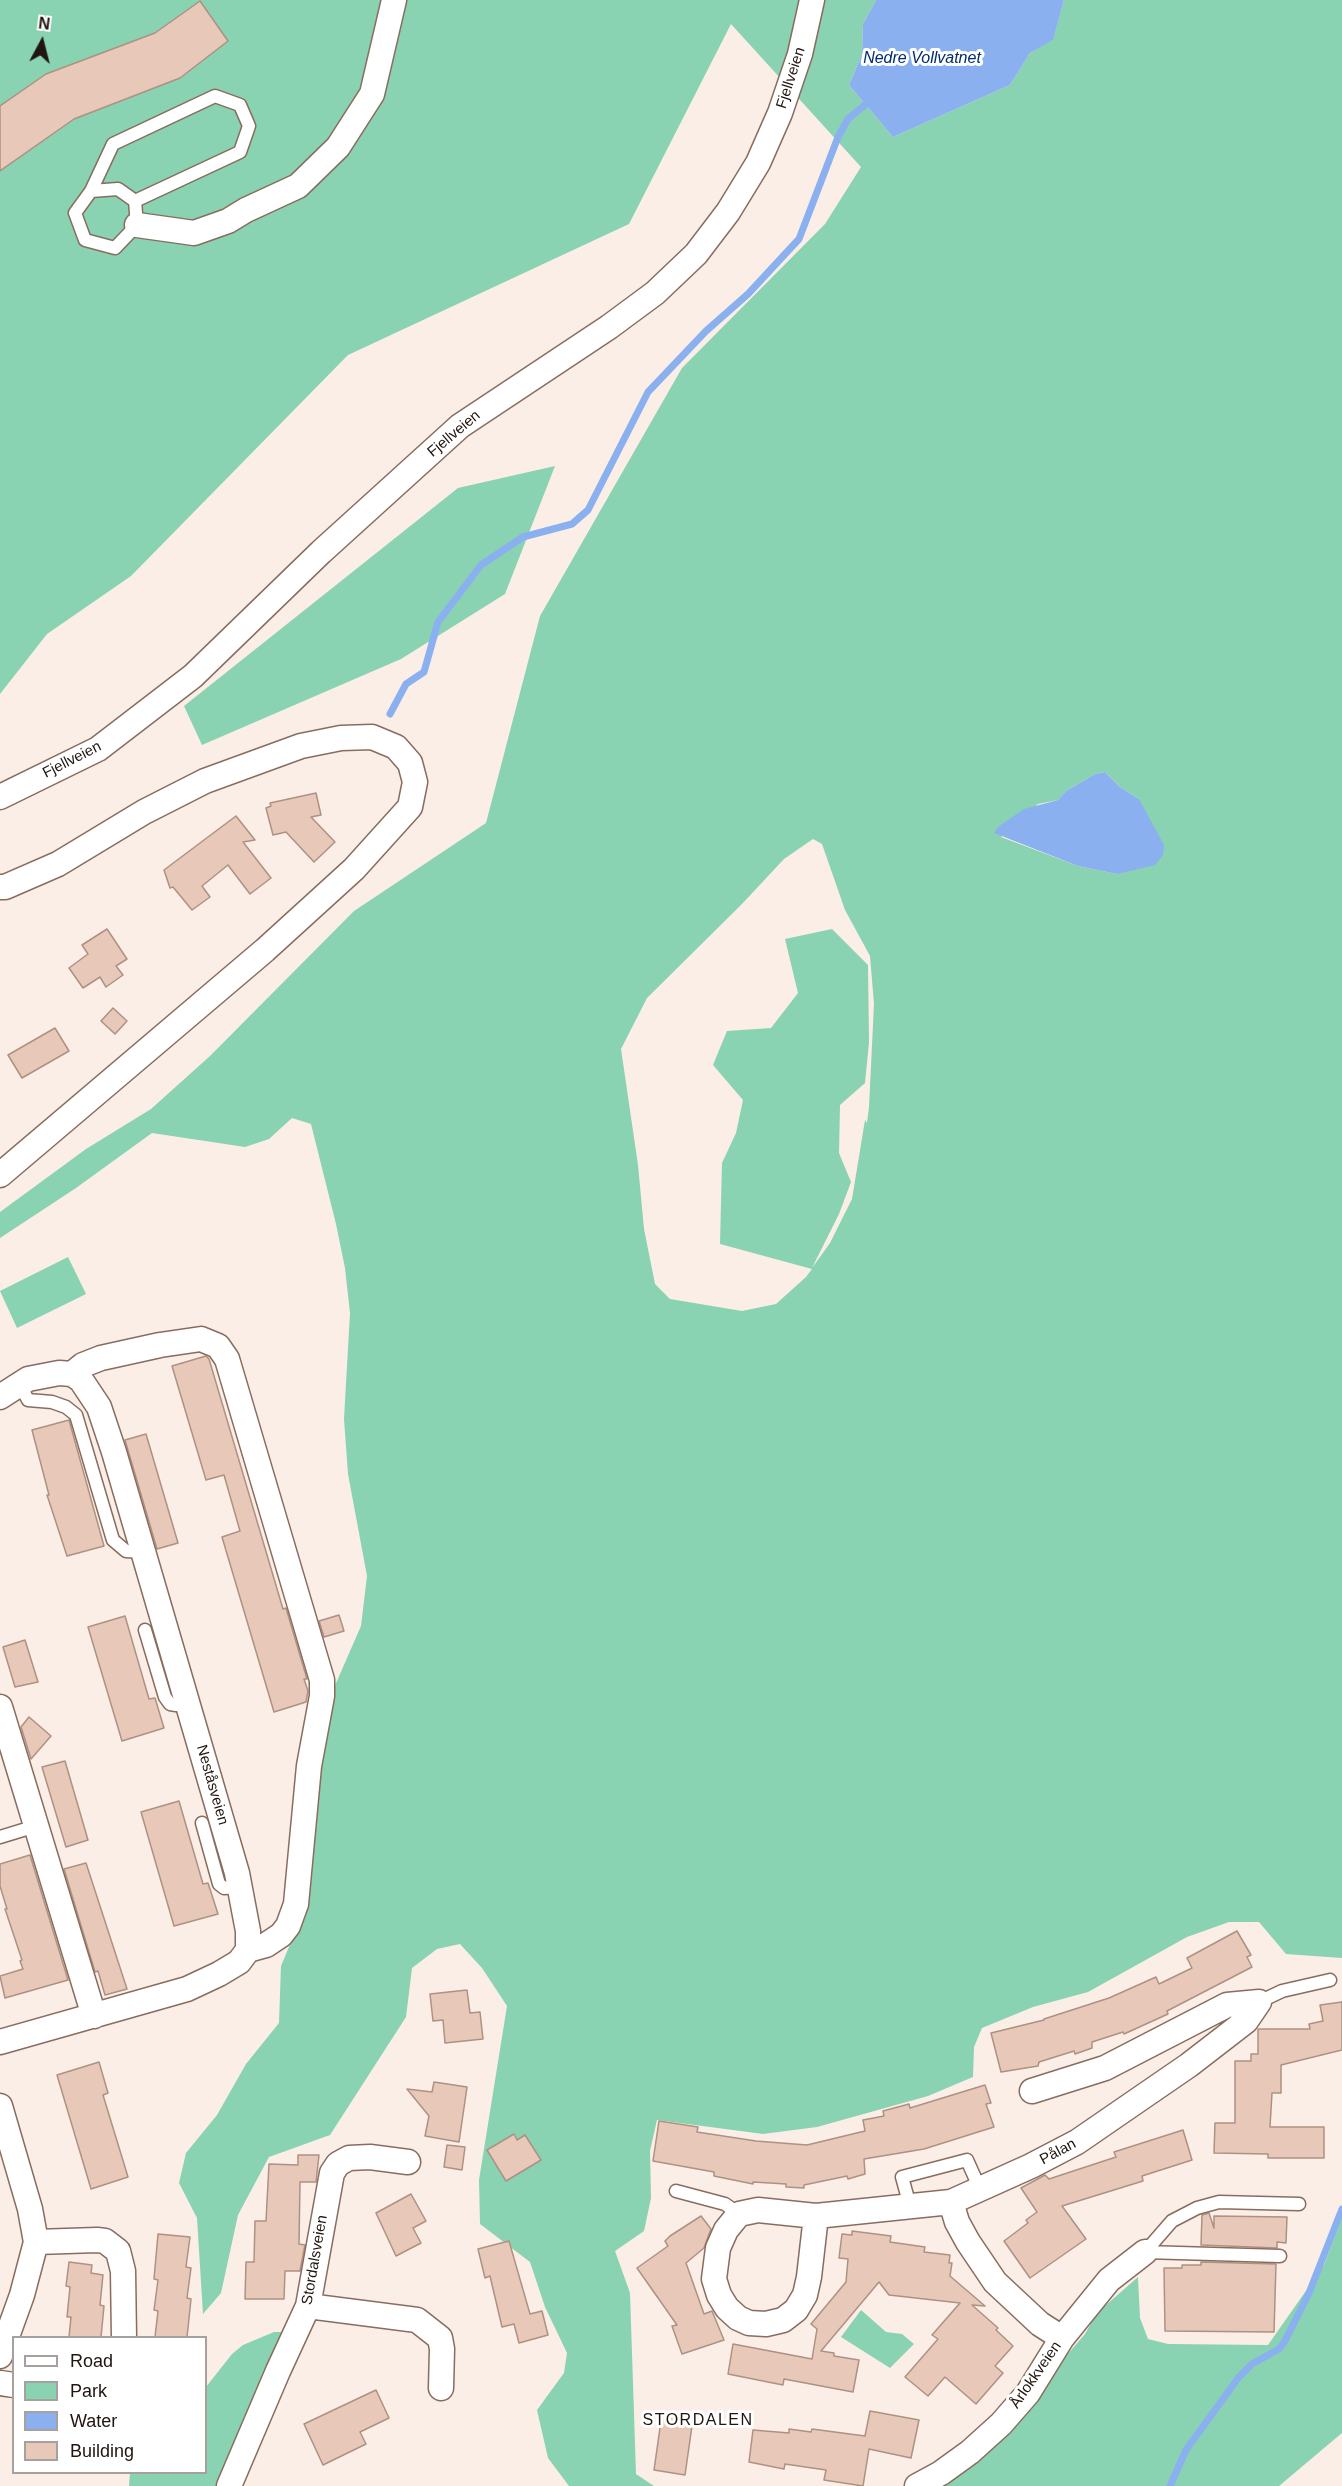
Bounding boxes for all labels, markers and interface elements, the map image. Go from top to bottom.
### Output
north arrow [12,12,72,72]
text: N [37,14,51,33]
street label: Fjellveien [773,45,809,111]
water label: Nedre Vollvatnet [863,49,981,69]
street label: Fjellveien [424,407,484,461]
street label: Fjellveien [40,738,104,782]
street label: Neståsveien [192,1743,232,1827]
street label: Pålan [1037,2135,1079,2169]
street label: Stordalsveien [298,2214,332,2306]
legend [12,2336,207,2474]
street label: Årlokkveien [1006,2338,1066,2412]
text: Road [70,2351,113,2371]
text: Park [70,2381,107,2401]
text: Water [70,2411,117,2431]
district label: STORDALEN [642,2411,754,2431]
text: Building [70,2441,134,2461]

